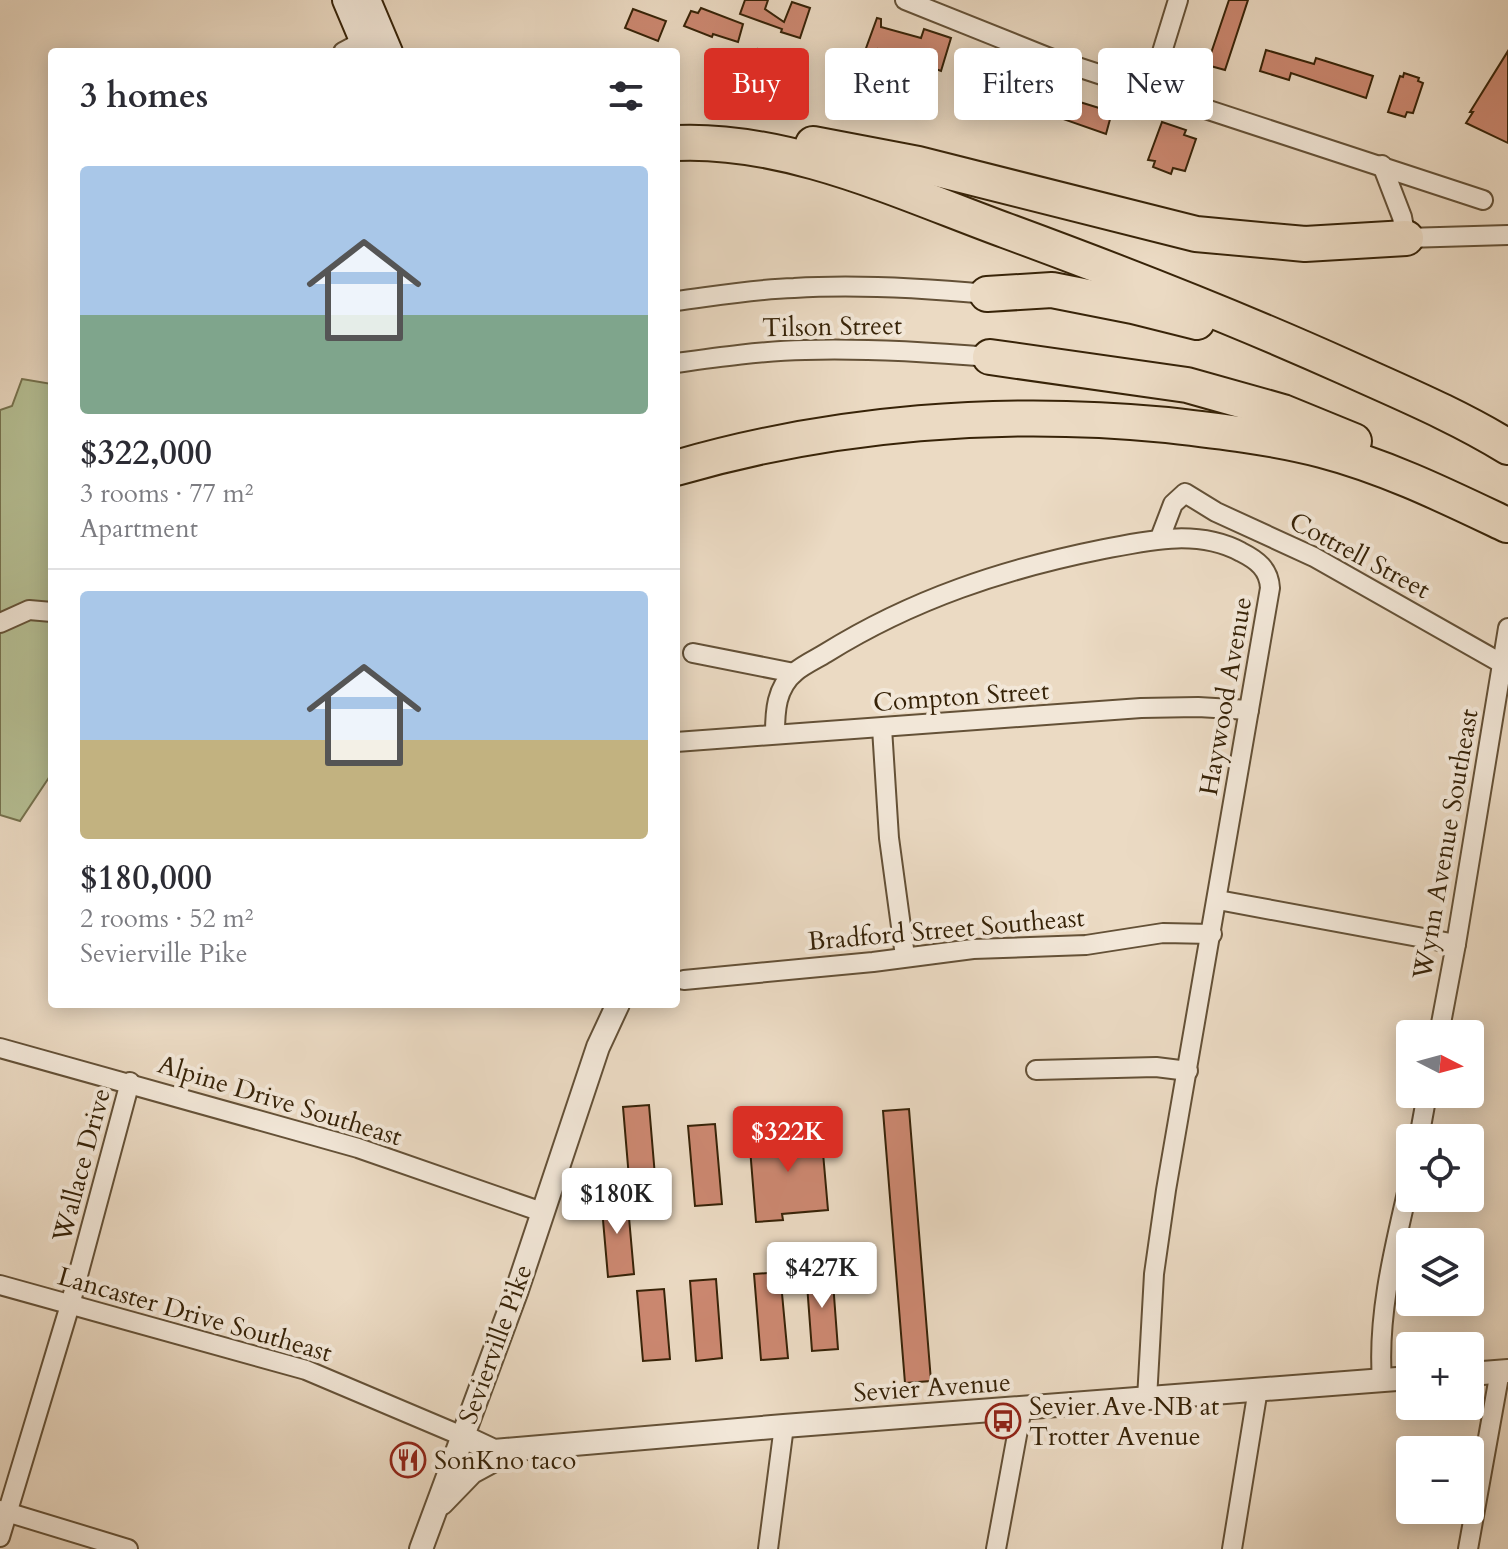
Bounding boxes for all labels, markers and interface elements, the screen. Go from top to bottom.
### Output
chip: Buy [704,48,809,120]
chip: Rent [825,48,938,120]
chip: Filters [954,48,1082,120]
chip: New [1098,48,1213,120]
text: 3 homes [80,73,208,119]
icon: filters [604,74,648,118]
icon: home [292,218,436,362]
street label: Tilson Street [762,308,902,345]
text: $322,000 [80,430,212,476]
text: 3 rooms · 77 m² [80,476,253,511]
street label: Cottrell Street [1283,504,1436,607]
text: Apartment [80,511,198,546]
street label: Haywood Avenue [1191,594,1260,798]
icon: home [292,643,436,787]
street label: Compton Street [872,673,1050,720]
street label: Wynn Avenue Southeast [1404,706,1487,983]
text: $180,000 [80,855,212,901]
street label: Bradford Street Southeast [806,900,1086,959]
text: 2 rooms · 52 m² [80,901,253,936]
text: Sevierville Pike [80,936,247,971]
north arrow [1396,1020,1484,1108]
map controls [1396,1020,1484,1524]
street label: Alpine Drive Southeast [154,1047,406,1154]
street label: Wallace Drive [44,1084,119,1247]
pin: $322K [732,1106,844,1174]
text: $322K [751,1114,825,1149]
button: locate [1396,1124,1484,1212]
pin: $180K [561,1168,673,1236]
text: $180K [580,1176,654,1211]
button: layers [1396,1228,1484,1316]
pin: $427K [766,1242,878,1310]
text: $427K [785,1250,859,1285]
street label: Lancaster Drive Southeast [54,1259,336,1370]
street label: Sevierville Pike [450,1259,541,1429]
button: + [1396,1332,1484,1420]
street label: Sevier Avenue [852,1365,1012,1410]
place label: Sevier Ave NB at Trotter Avenue [1029,1389,1219,1454]
bus stop icon: Sevier Ave NB at Trotter Avenue [984,1402,1022,1440]
button: − [1396,1436,1484,1524]
restaurant icon: SonKno taco [389,1441,427,1479]
place label: SonKno taco [434,1443,576,1478]

